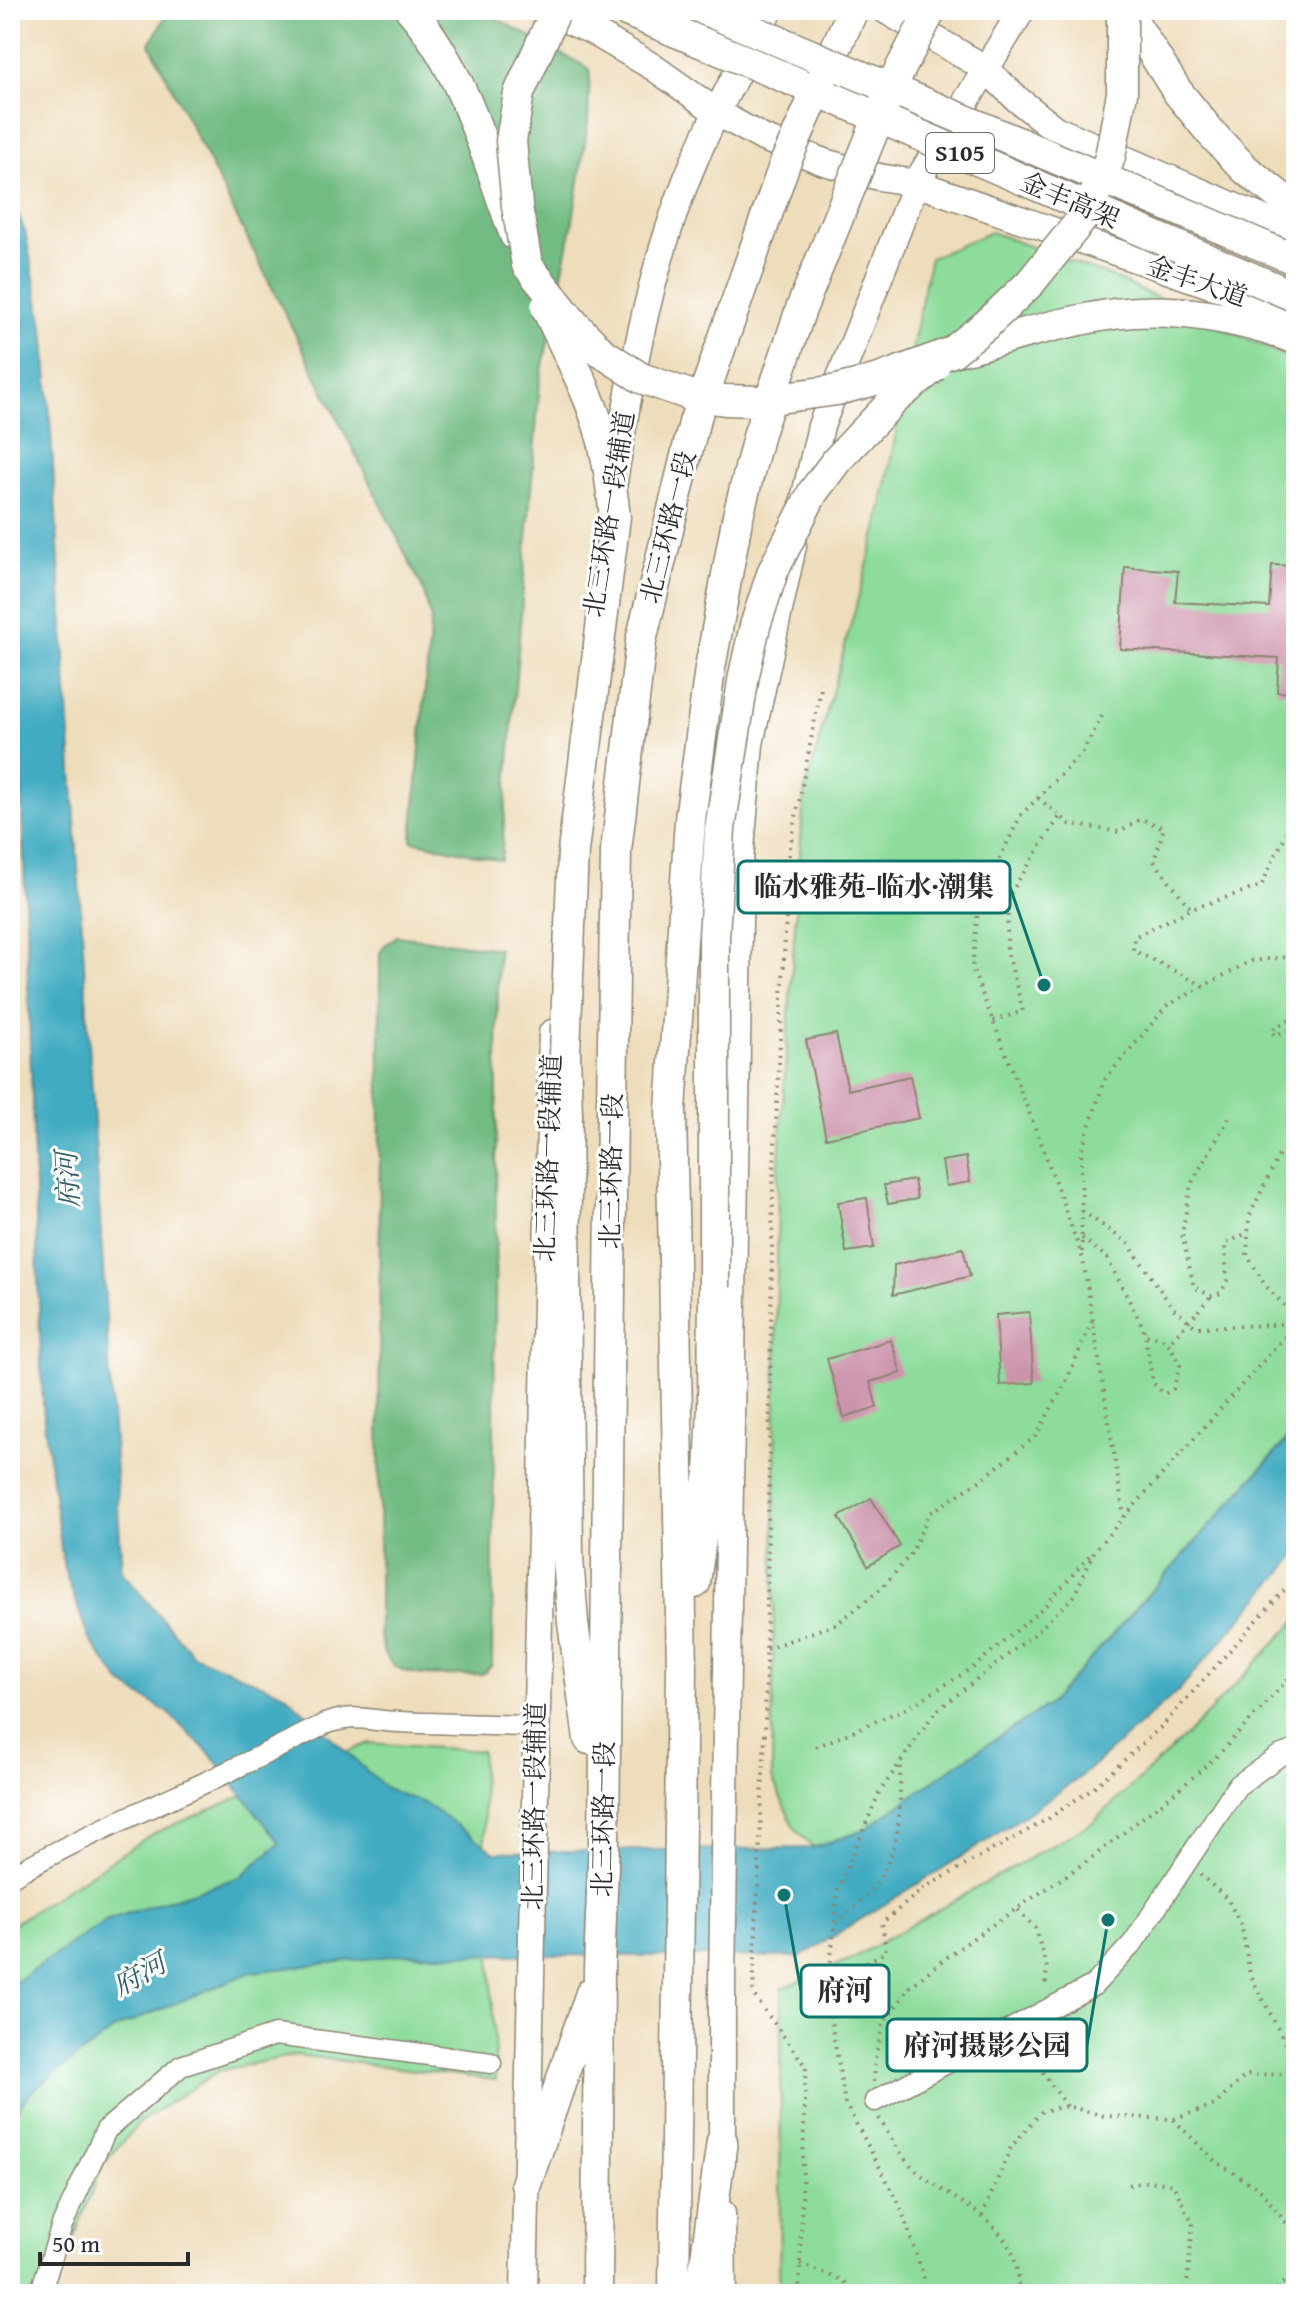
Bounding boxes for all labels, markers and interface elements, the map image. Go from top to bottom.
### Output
road number: S105 [926,133,994,173]
street label: 金丰高架 [1015,161,1126,238]
street label: 金丰大道 [1142,245,1253,316]
street label: 北三环路一段辅道 [573,408,644,620]
street label: 北三环路一段 [630,446,705,607]
callout: 临水雅苑-临水·潮集 [738,861,1010,913]
text: 临水雅苑-临水·潮集 [754,865,994,906]
street label: 北三环路一段辅道 [524,1053,571,1263]
street label: 北三环路一段 [590,1093,631,1249]
water label: 府河 [44,1146,88,1209]
street label: 北三环路一段辅道 [512,1702,555,1910]
street label: 北三环路一段 [582,1741,623,1897]
water label: 府河 [104,1940,178,2005]
callout: 府河 [801,1965,889,2017]
text: 府河 [817,1969,873,2010]
callout: 府河摄影公园 [887,2019,1087,2071]
text: 府河摄影公园 [903,2024,1071,2065]
scale bar [40,2216,188,2266]
text: 50 m [52,2226,100,2261]

